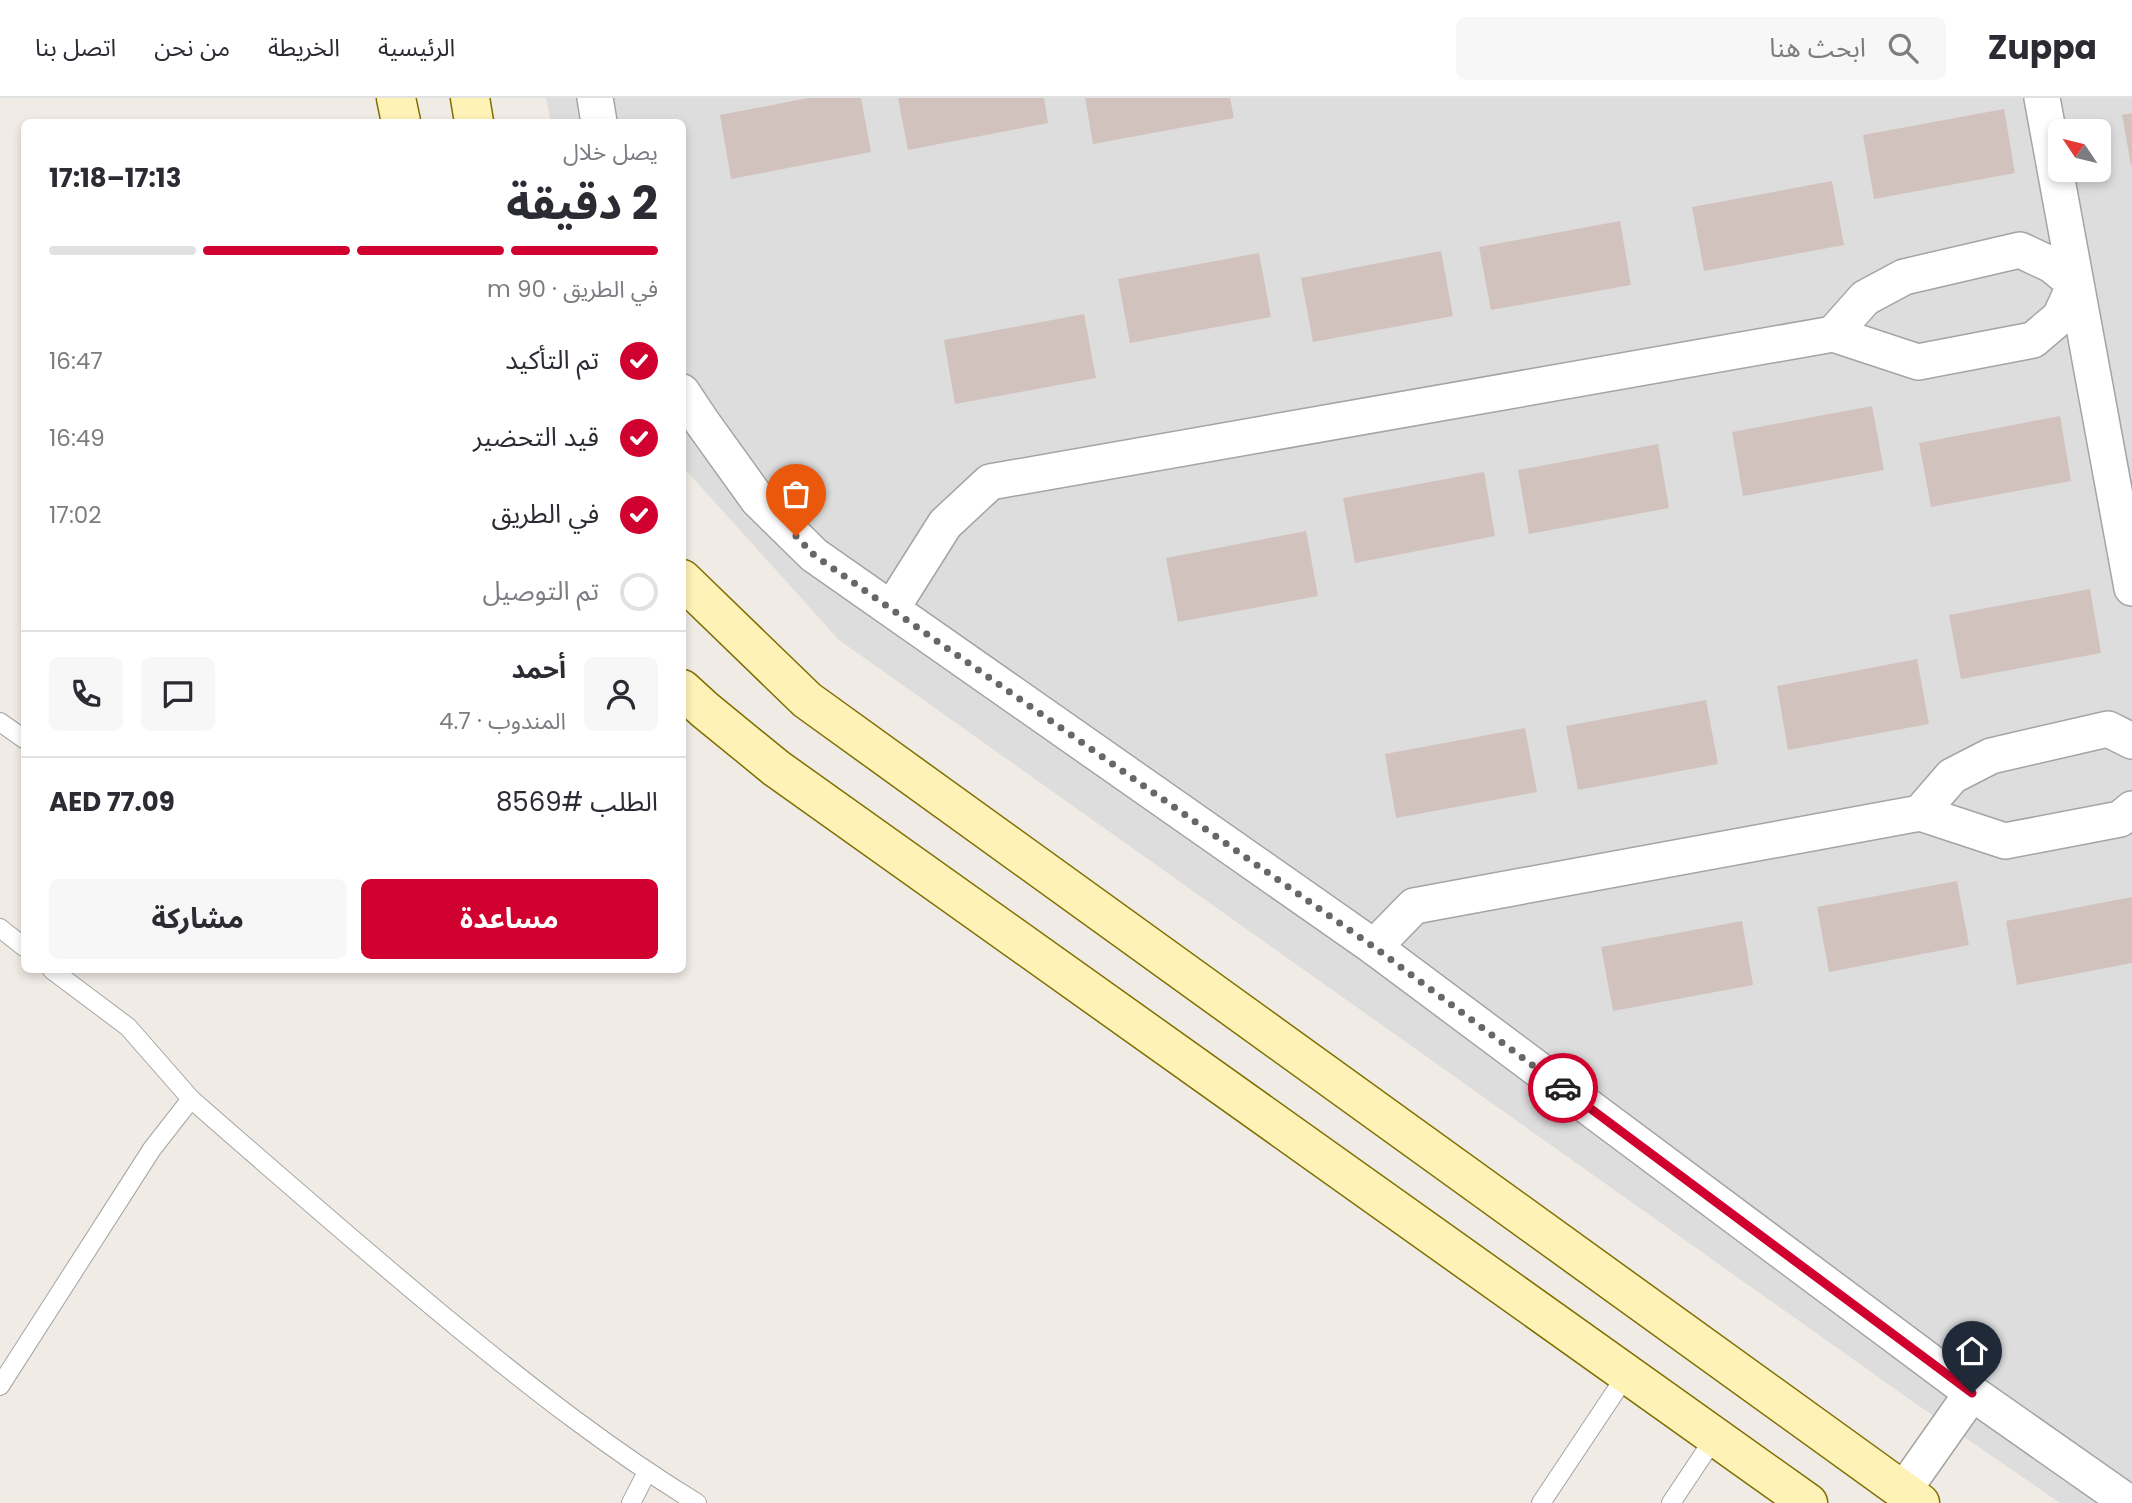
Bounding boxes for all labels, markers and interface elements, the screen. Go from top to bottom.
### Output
search box [1456,17,1946,80]
text: Zuppa [1988,24,2097,71]
icon: search [1884,29,1922,67]
text: ابحث هنا [1769,30,1866,66]
text: اتصل بنا [35,31,116,64]
text: من نحن [154,31,230,64]
text: الخريطة [268,31,340,64]
text: الرئيسية [378,31,455,64]
north arrow [2048,119,2110,182]
map controls [2048,119,2111,182]
text: يصل خلال [563,136,658,168]
text: 17:13–17:18 [49,160,181,196]
text: 2 دقيقة [506,171,658,235]
text: في الطريق · 90 m [487,273,658,305]
text: تم التأكيد [505,342,599,378]
icon: check [620,342,658,380]
text: 16:47 [49,345,103,377]
text: قيد التحضير [473,419,599,455]
icon: check [620,419,658,457]
text: 16:49 [49,422,105,454]
pin [766,464,826,536]
icon: bag [777,475,815,513]
text: في الطريق [492,496,599,532]
icon: check [620,496,658,534]
text: 17:02 [49,499,102,531]
text: تم التوصيل [483,573,599,609]
text: أحمد [512,651,566,687]
button: phone [49,657,123,731]
button: chat [141,657,215,731]
button: person [584,657,658,731]
text: المندوب · 4.7 [439,705,566,737]
text: AED 77.09 [49,784,175,820]
text: الطلب #8569 [496,784,658,820]
button: مشاركة [49,879,347,959]
button: مساعدة [361,879,658,959]
courier [1528,1053,1598,1123]
icon: car [1544,1069,1582,1107]
pin [1942,1321,2002,1393]
icon: home [1953,1332,1991,1370]

